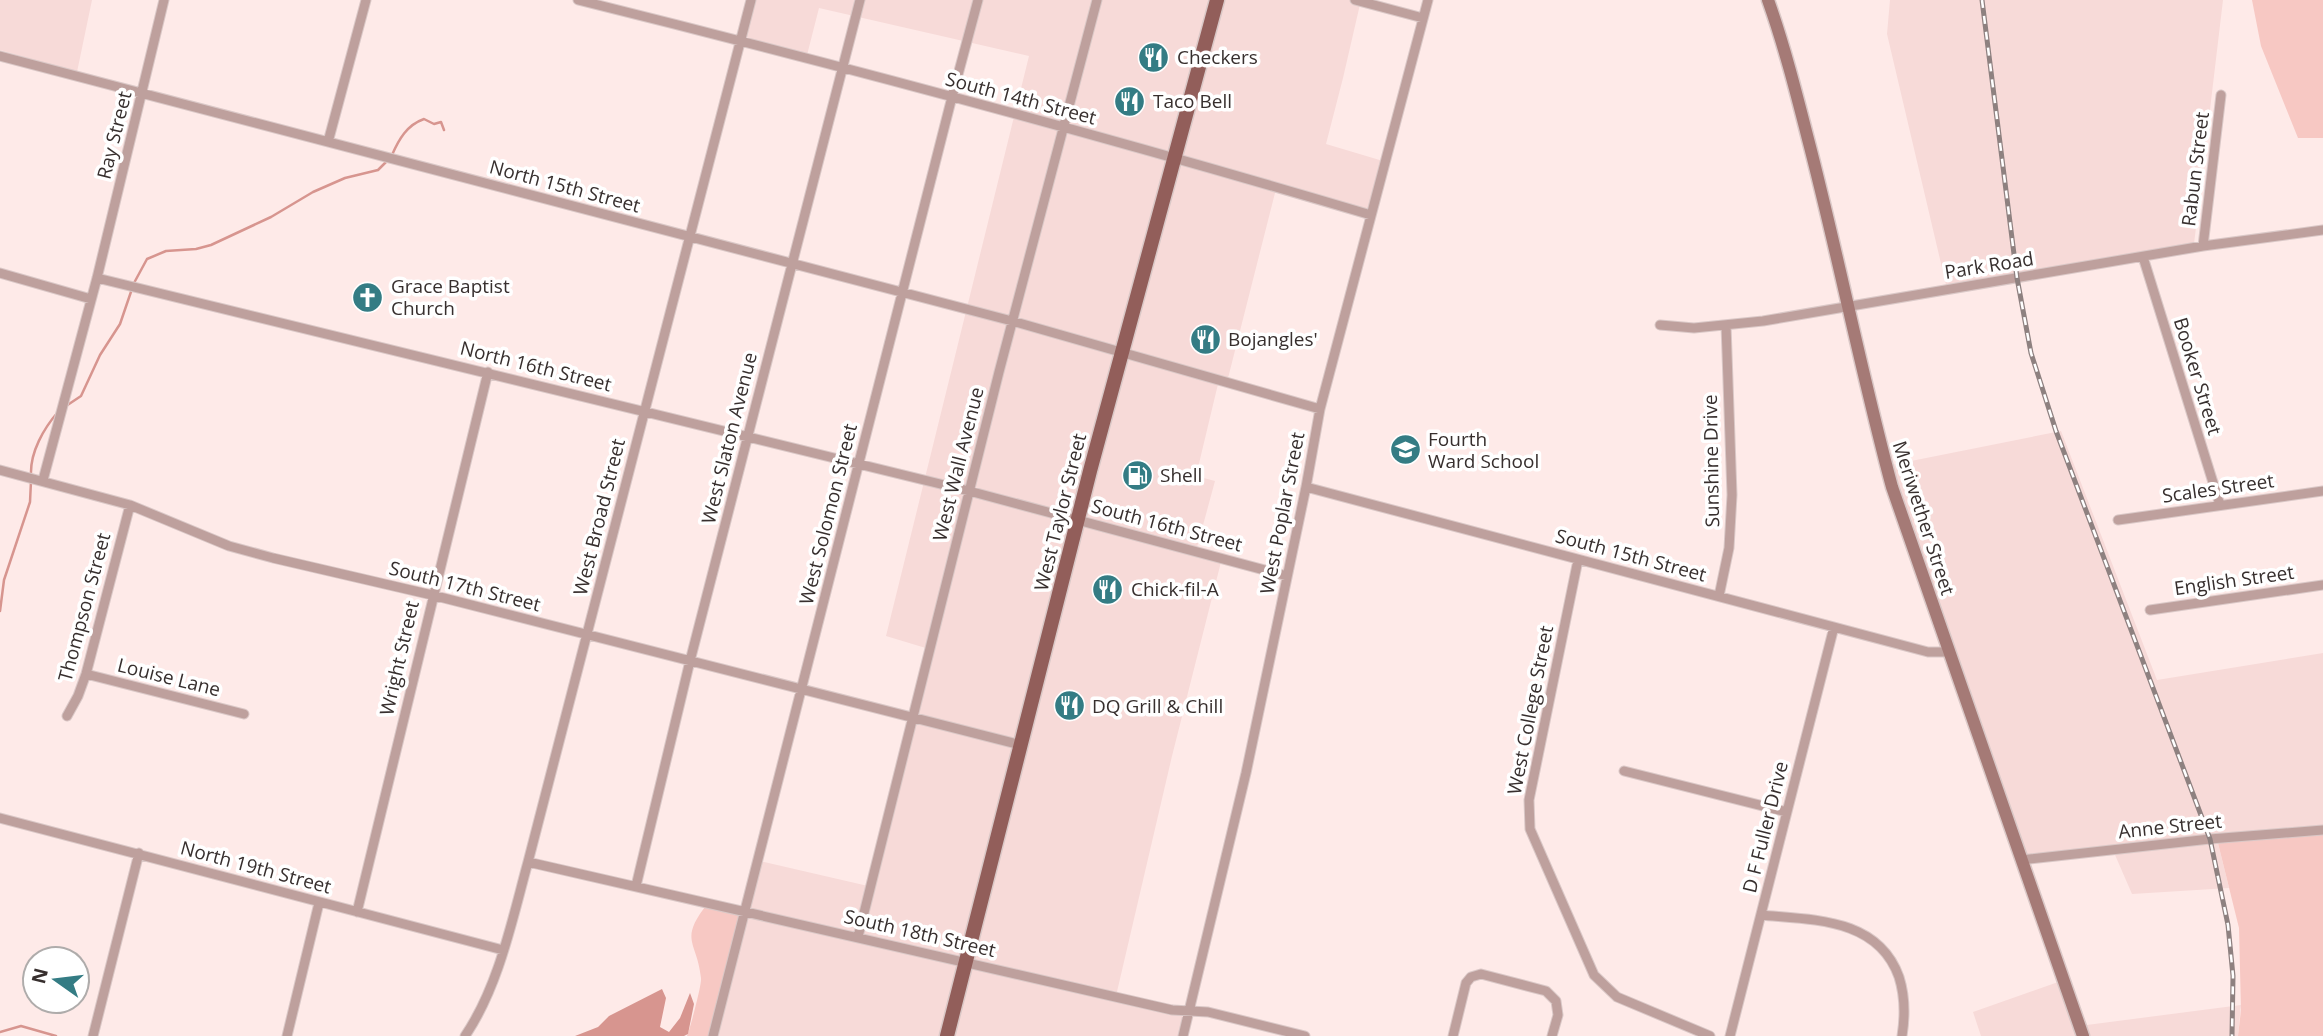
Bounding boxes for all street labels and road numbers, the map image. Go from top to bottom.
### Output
street label: South 14th Street [943,65,1099,131]
street label: Ray Street [91,88,138,182]
street label: Rabun Street [2175,110,2215,228]
street label: North 15th Street [487,153,643,219]
street label: Park Road [1943,245,2035,285]
street label: Booker Street [2168,314,2228,438]
street label: North 16th Street [458,335,615,397]
street label: West Slaton Avenue [695,350,763,526]
street label: West Wall Avenue [926,384,990,544]
street label: Sunshine Drive [1697,394,1725,528]
street label: West Solomon Street [793,421,863,607]
street label: West Taylor Street [1028,430,1092,594]
street label: West Poplar Street [1254,430,1311,596]
street label: West Broad Street [567,436,631,598]
street label: Meriwether Street [1887,438,1961,599]
street label: Scales Street [2160,467,2276,509]
street label: South 16th Street [1089,492,1245,558]
street label: South 15th Street [1553,522,1709,588]
street label: Thompson Street [52,530,116,684]
street label: South 17th Street [387,555,544,617]
street label: English Street [2172,559,2296,601]
street label: Wright Street [373,598,425,718]
street label: West College Street [1501,623,1559,797]
street label: Louise Lane [115,652,223,702]
street label: D F Fuller Drive [1736,759,1794,895]
street label: Anne Street [2117,808,2223,844]
street label: North 19th Street [178,834,334,900]
street label: South 18th Street [842,903,999,963]

